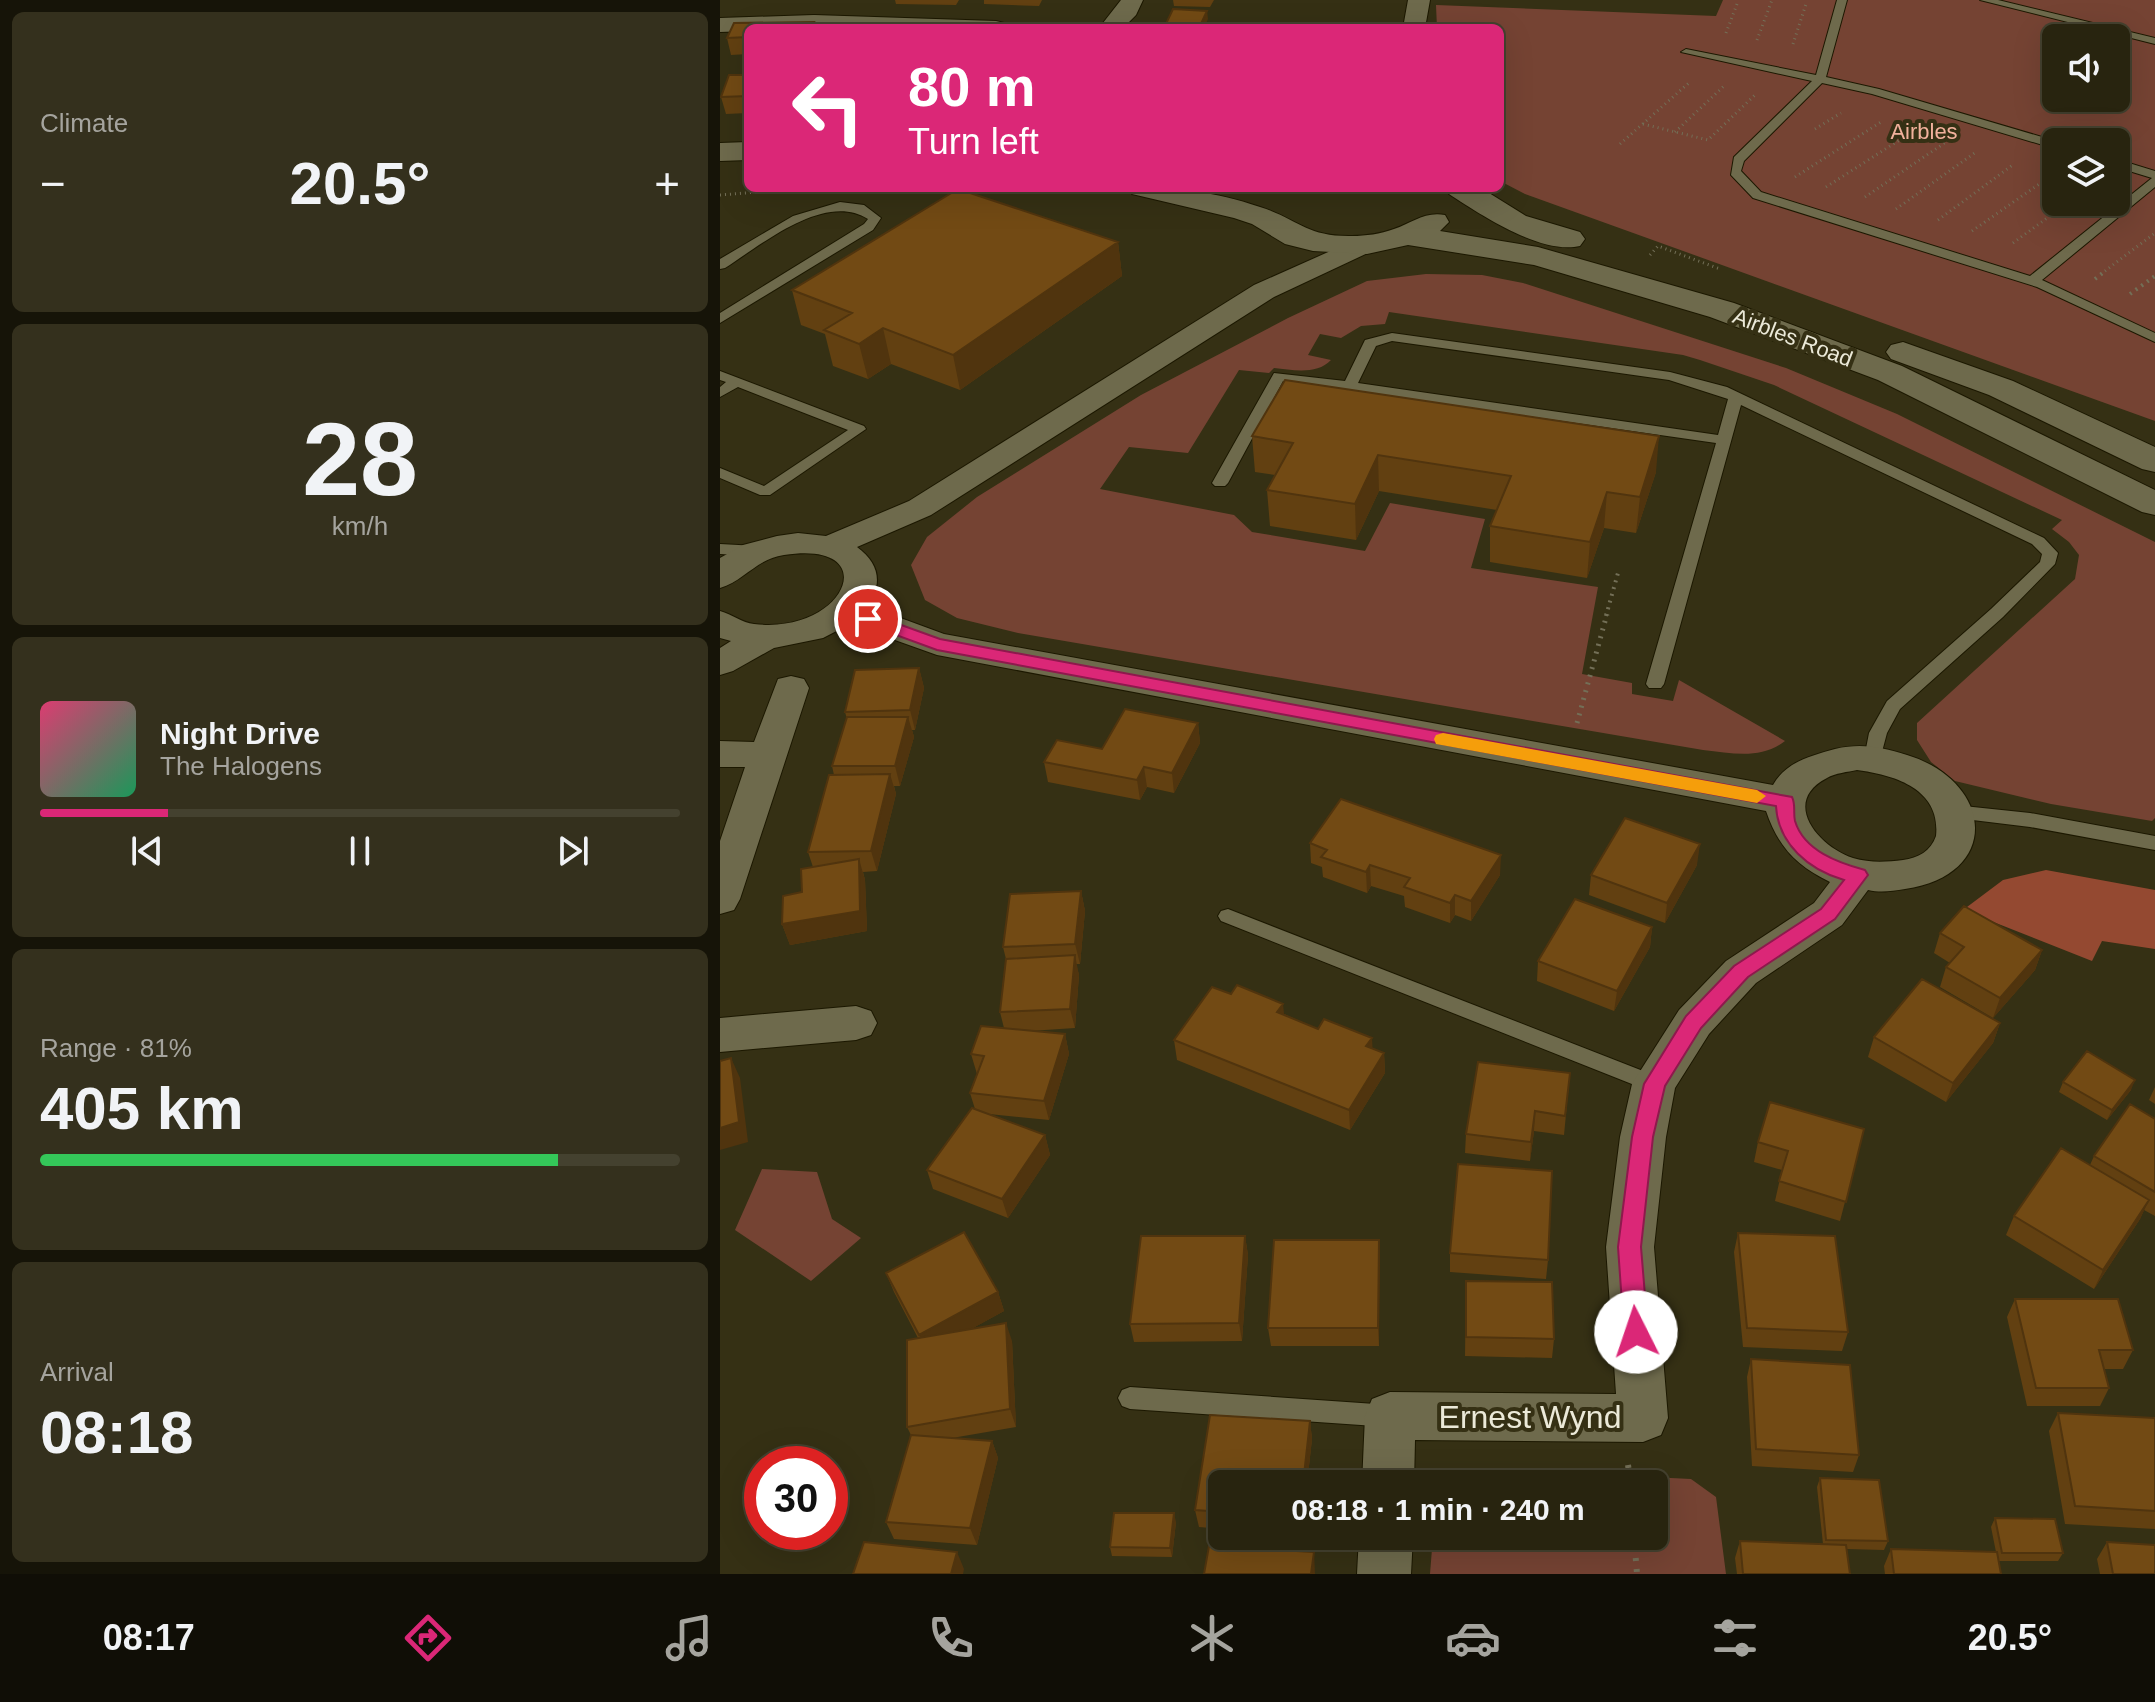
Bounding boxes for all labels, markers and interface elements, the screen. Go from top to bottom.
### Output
map controls [2042,24,2130,216]
button: sound [2042,24,2130,112]
text: 80 m [908,55,1036,118]
icon: left [776,56,880,160]
text: Climate [40,108,128,138]
park label: Airbles [1890,119,1958,144]
text: Turn left [908,121,1039,162]
button: layers [2042,128,2130,216]
text: 20.5° [290,150,430,217]
text: − [40,159,66,208]
text: + [654,159,680,208]
street label: Airbles Road [1730,303,1856,372]
text: 28 [302,401,418,517]
text: km/h [332,511,388,541]
pin [834,585,902,653]
icon: arrive [846,597,890,641]
text: Night Drive [160,717,320,750]
text: The Halogens [160,751,322,781]
icon: previous [125,829,169,873]
icon: pause [338,829,382,873]
icon: next [551,829,595,873]
text: Range · 81% [40,1033,192,1063]
text: 405 km [40,1075,244,1142]
position arrow [1594,1290,1678,1374]
text: Arrival [40,1357,114,1387]
text: 08:18 [40,1399,193,1466]
street label: Ernest Wynd [1439,1399,1621,1435]
speed limit sign: 30 [744,1446,848,1550]
text: 08:18 · 1 min · 240 m [1291,1493,1585,1526]
icon: directions [400,1610,456,1666]
icon: music [661,1610,717,1666]
icon: phone [923,1610,979,1666]
icon: climate [1184,1610,1240,1666]
icon: car [1445,1610,1501,1666]
icon: filters [1707,1610,1763,1666]
text: 08:17 [103,1617,195,1658]
text: 20.5° [1968,1617,2052,1658]

